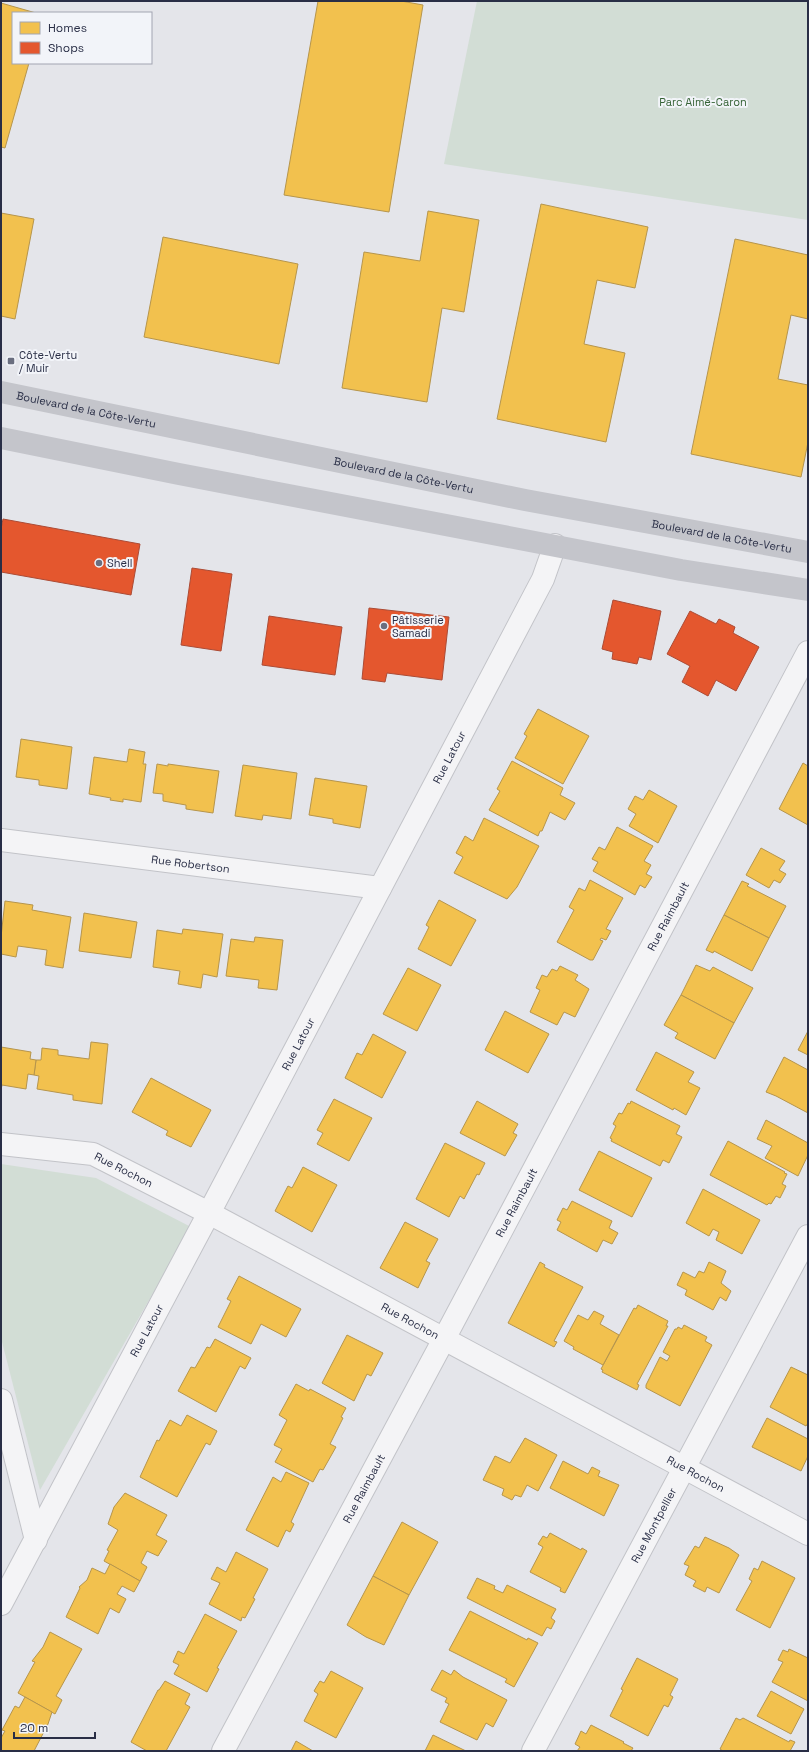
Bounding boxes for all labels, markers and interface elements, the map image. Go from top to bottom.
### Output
legend [12,12,152,64]
text: Homes [48,20,87,36]
text: Shops [48,40,84,56]
park label: Parc Aimé-Caron [659,95,747,109]
place label: Côte-Vertu / Muir [19,348,77,375]
marker: Côte-Vertu / Muir [6,356,16,366]
street label: Boulevard de la Côte-Vertu [15,388,157,431]
street label: Boulevard de la Côte-Vertu [332,454,475,496]
street label: Boulevard de la Côte-Vertu [650,516,793,556]
place label: Shell [107,556,132,570]
marker: Shell [94,558,104,568]
place label: Pâtisserie Samadi [392,613,444,640]
marker: Pâtisserie Samadi [379,621,389,631]
street label: Rue Latour [429,729,469,786]
street label: Rue Robertson [150,852,231,876]
street label: Rue Raimbault [644,879,692,953]
street label: Rue Latour [278,1015,318,1073]
street label: Rue Rochon [92,1149,155,1190]
street label: Rue Raimbault [492,1166,540,1239]
street label: Rue Rochon [379,1300,442,1342]
street label: Rue Latour [127,1302,166,1359]
street label: Rue Raimbault [340,1451,388,1525]
street label: Rue Rochon [664,1453,727,1495]
street label: Rue Montpellier [628,1485,679,1565]
scale bar [14,1714,95,1740]
text: 20 m [20,1720,48,1736]

